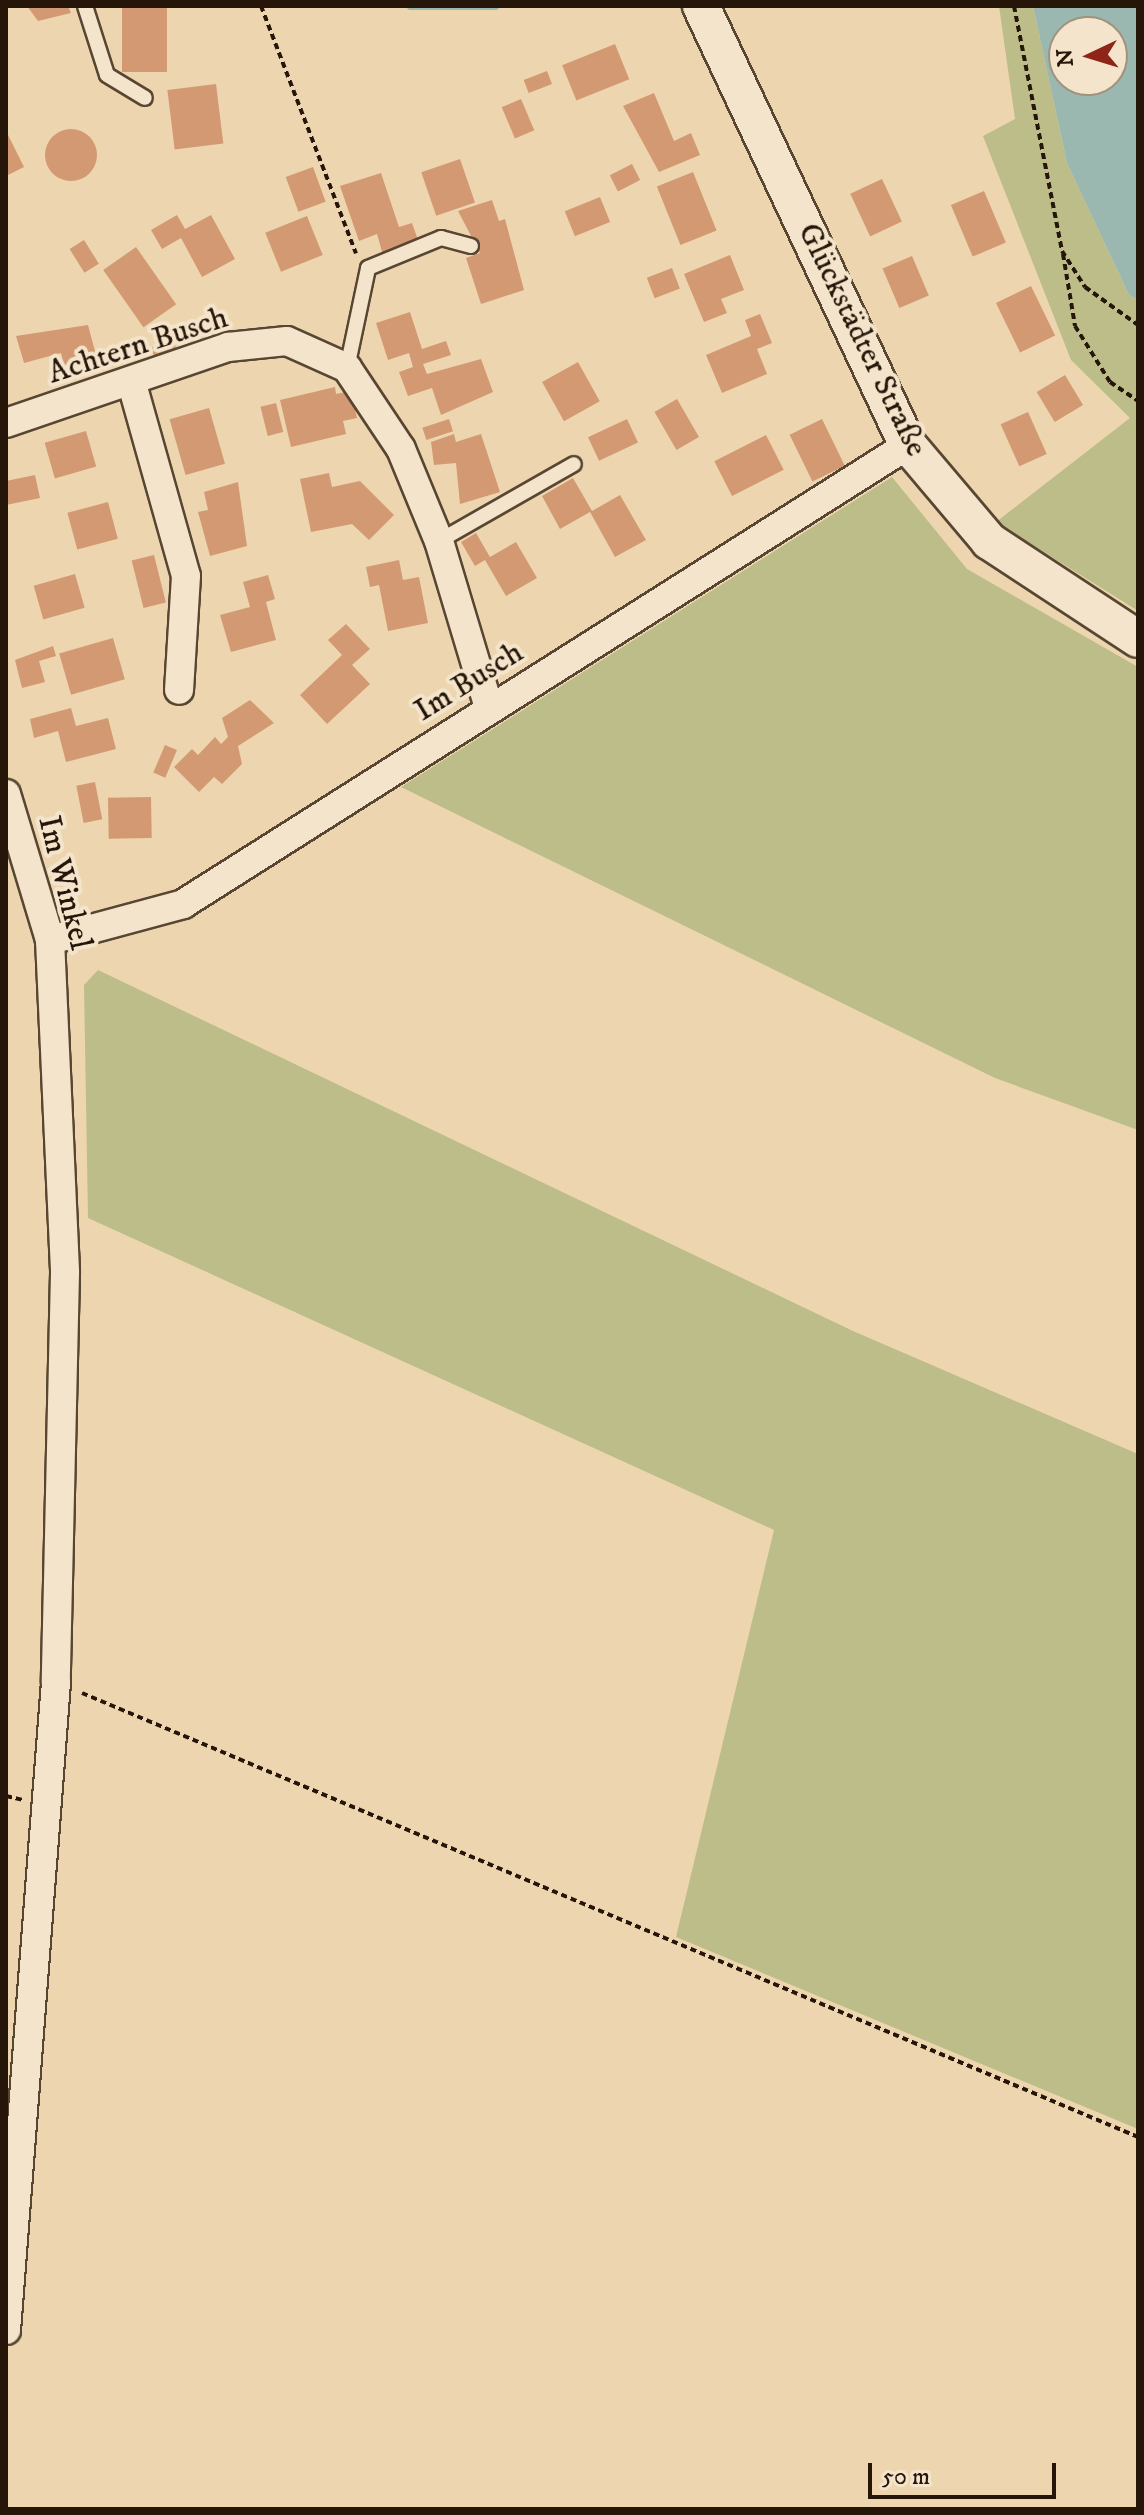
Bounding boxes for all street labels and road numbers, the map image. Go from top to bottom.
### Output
street label: Glückstädter Straße [789,217,935,463]
street label: Achtern Busch [43,299,233,393]
street label: Im Busch [407,634,531,730]
street label: Im Winkel [29,812,99,954]

